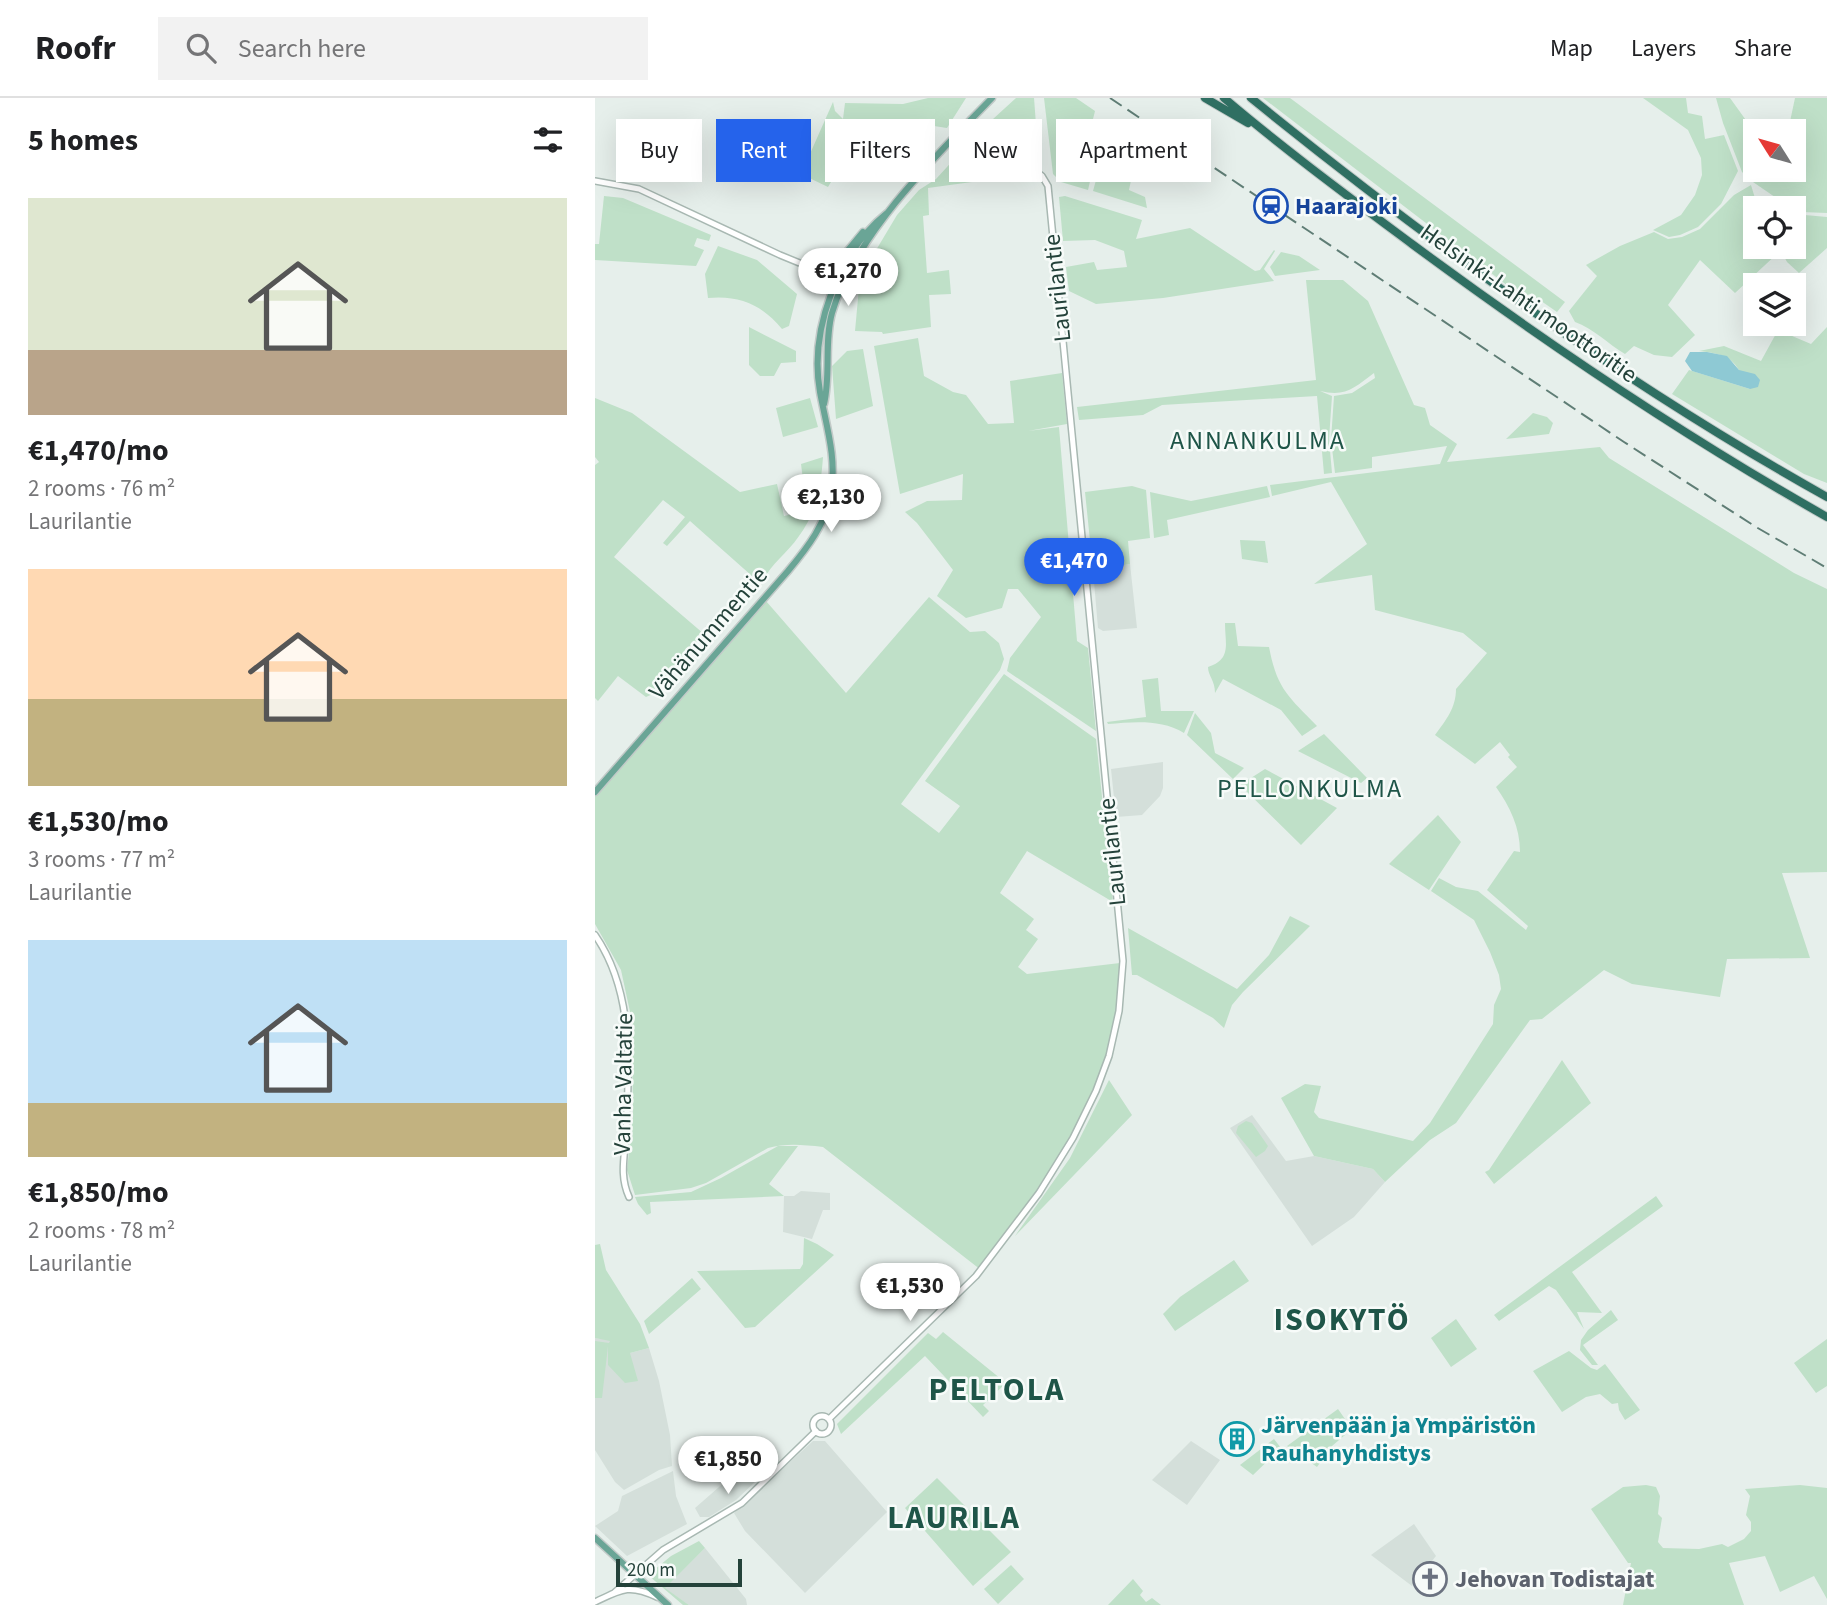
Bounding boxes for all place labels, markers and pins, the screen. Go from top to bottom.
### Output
station icon: Haarajoki [1252,187,1290,225]
place label: Haarajoki [1295,189,1398,224]
pin: €1,270 [791,248,905,308]
pin: €2,130 [774,474,888,534]
pin: €1,470 [1017,538,1131,598]
pin: €1,530 [853,1264,967,1323]
place label: Järvenpään ja Ympäristön Rauhanyhdistys [1261,1408,1536,1471]
building icon: Järvenpään ja Ympäristön Rauhanyhdistys [1218,1420,1256,1458]
pin: €1,850 [671,1436,785,1496]
church icon: Jehovan Todistajat [1411,1560,1449,1598]
place label: Jehovan Todistajat [1455,1562,1655,1597]

